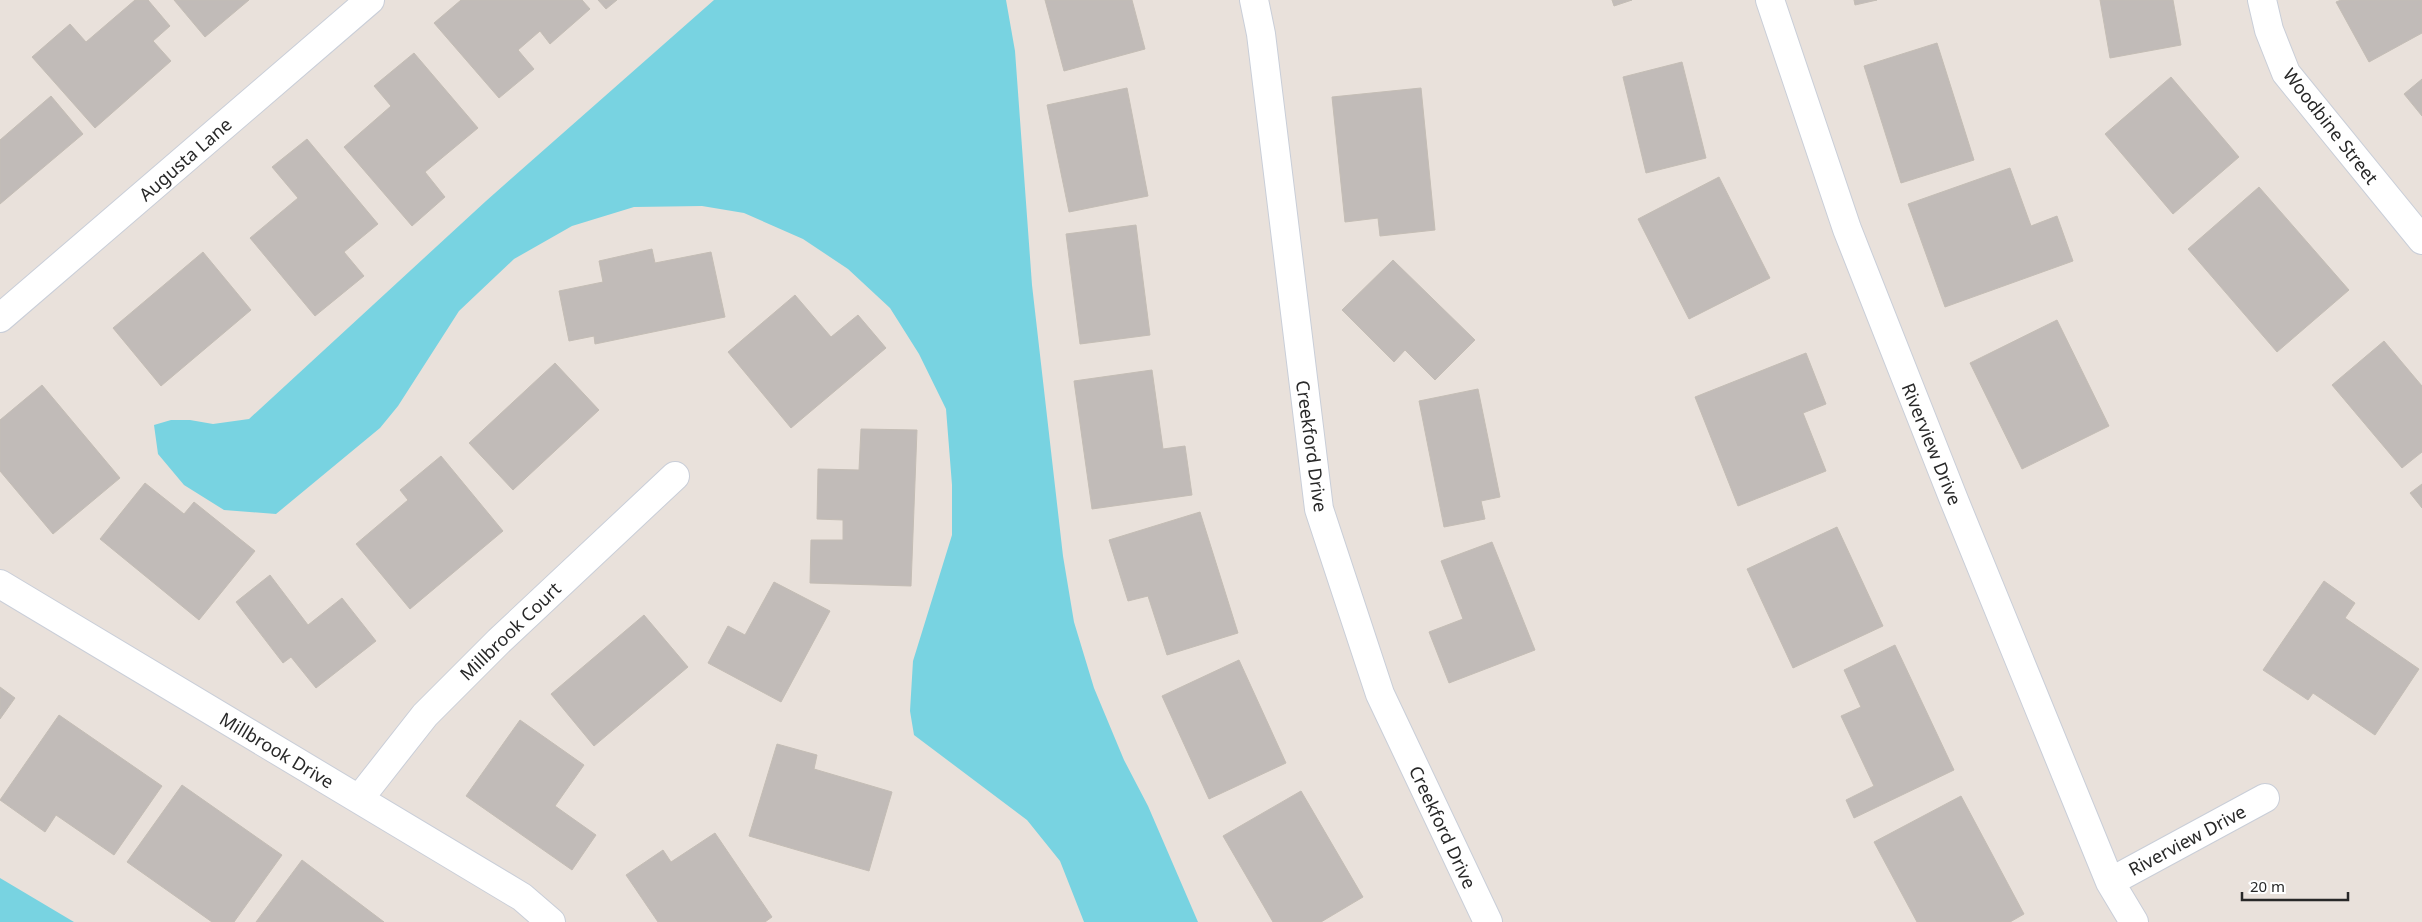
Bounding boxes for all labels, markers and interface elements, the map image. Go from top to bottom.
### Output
street label: Woodbine Street [2278,63,2384,189]
street label: Augusta Lane [134,112,236,206]
street label: Creekford Drive [1291,379,1333,513]
street label: Riverview Drive [1897,379,1967,509]
street label: Millbrook Court [454,576,566,685]
street label: Millbrook Drive [216,706,338,794]
street label: Creekford Drive [1404,762,1482,892]
street label: Riverview Drive [2124,799,2250,881]
scale bar [2242,870,2348,902]
text: 20 m [2250,876,2285,896]

